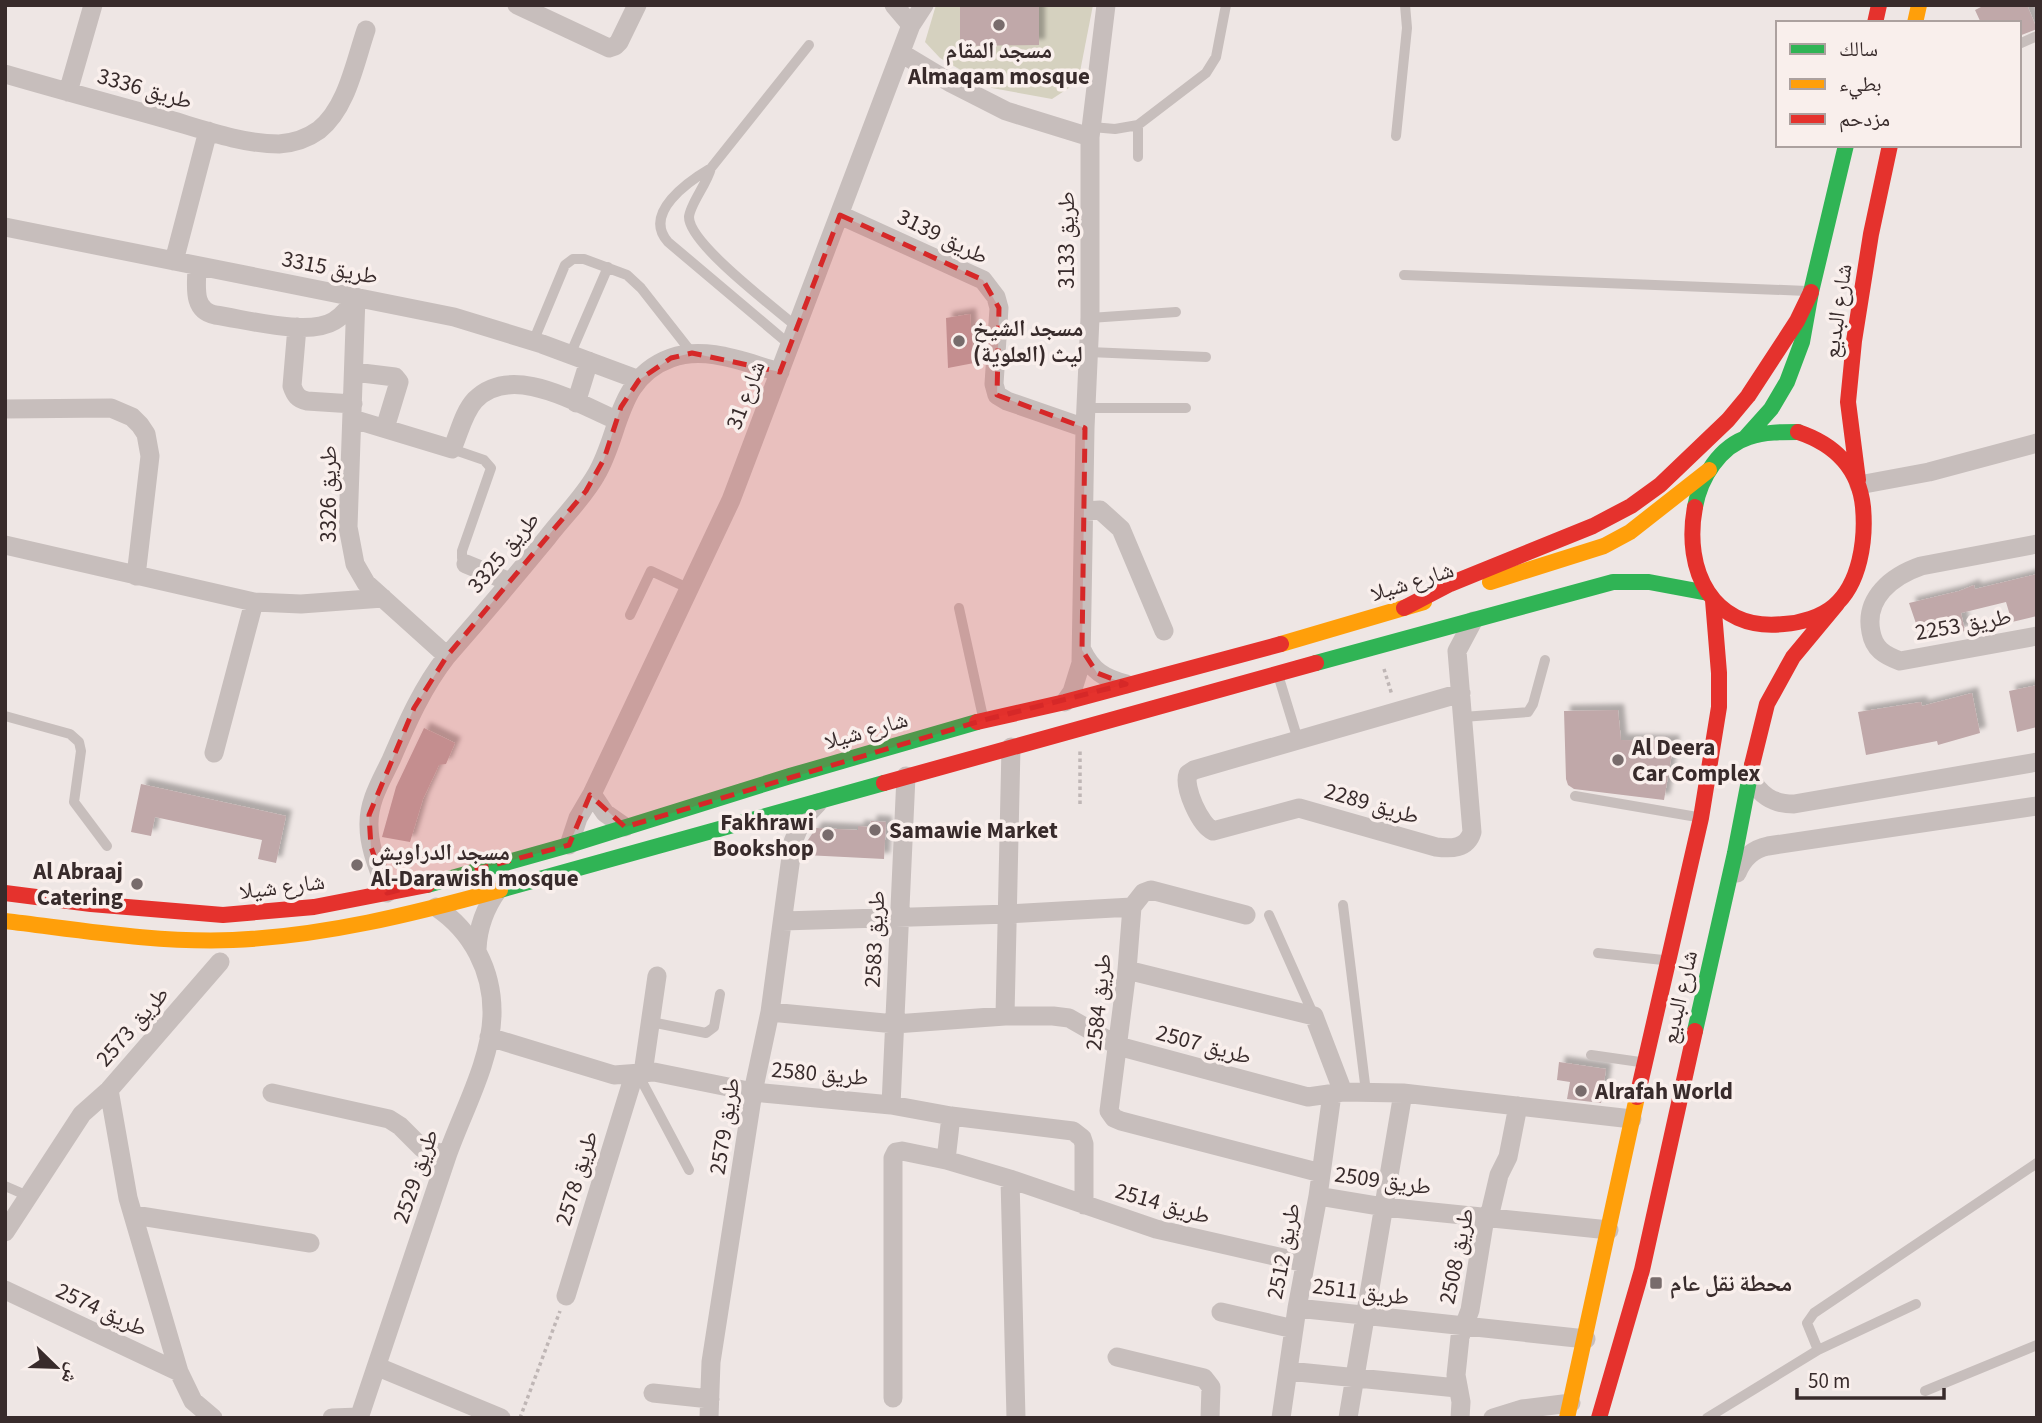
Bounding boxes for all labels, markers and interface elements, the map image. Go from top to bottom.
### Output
marker: مسجد المقام Almaqam mosque [991,17,1007,33]
legend [1776,21,2021,147]
place label: مسجد المقام Almaqam mosque [907,34,1090,93]
text: سالك [1839,34,1878,64]
street label: طريق 3336 [93,59,196,118]
text: بطيء [1839,69,1882,100]
text: مزدحم [1839,104,1890,134]
street label: طريق 3133 [1050,191,1083,289]
street label: طريق 3139 [892,200,994,273]
street label: طريق 3315 [279,242,381,293]
street label: شارع البديع [1815,262,1860,360]
place label: مسجد الشيخ ليث (العلوية) [973,312,1083,371]
marker: مسجد الشيخ ليث (العلوية) [951,333,967,349]
street label: شارع 31 [717,356,774,434]
street label: طريق 3326 [312,445,345,543]
street label: طريق 3325 [459,504,547,600]
street label: شارع شيلا [1366,553,1458,610]
street label: طريق 2253 [1912,600,2014,649]
street label: شارع شيلا [820,703,912,758]
place label: Al Deera Car Complex [1631,731,1760,790]
marker: Al Deera Car Complex [1610,752,1626,768]
street label: طريق 2289 [1320,774,1423,833]
place label: Fakhrawi Bookshop [713,806,814,865]
place label: Samawie Market [889,814,1058,847]
marker: Samawie Market [867,822,883,838]
marker: Fakhrawi Bookshop [820,827,836,843]
place label: مسجد الدراويش Al-Darawish mosque [370,836,579,895]
place label: Al Abraaj Catering [32,855,123,914]
marker: مسجد الدراويش Al-Darawish mosque [349,857,365,873]
street label: شارع شيلا [237,865,327,908]
marker: Al Abraaj Catering [129,876,145,892]
street label: طريق 2583 [855,889,894,989]
street label: شارع البديع [1653,947,1706,1047]
street label: طريق 2584 [1077,952,1120,1052]
street label: طريق 2573 [88,979,177,1074]
street label: طريق 2507 [1153,1016,1255,1073]
street label: طريق 2580 [770,1053,870,1094]
street label: طريق 2579 [701,1075,748,1177]
place label: Alrafah World [1594,1075,1733,1108]
marker: Alrafah World [1573,1083,1589,1099]
street label: طريق 2529 [384,1125,447,1228]
street label: طريق 2578 [546,1127,607,1230]
street label: طريق 2509 [1332,1157,1433,1204]
street label: طريق 2514 [1111,1174,1214,1233]
street label: طريق 2512 [1258,1200,1309,1302]
street label: طريق 2508 [1430,1205,1483,1307]
place label: محطة نقل عام [1670,1267,1792,1300]
street label: طريق 2511 [1311,1269,1411,1314]
street label: طريق 2574 [51,1274,153,1345]
marker: محطة نقل عام [1648,1275,1664,1291]
north arrow [21,1332,91,1402]
scale bar [1797,1356,1944,1400]
text: ش [54,1358,87,1388]
text: 50 m [1808,1366,1850,1396]

